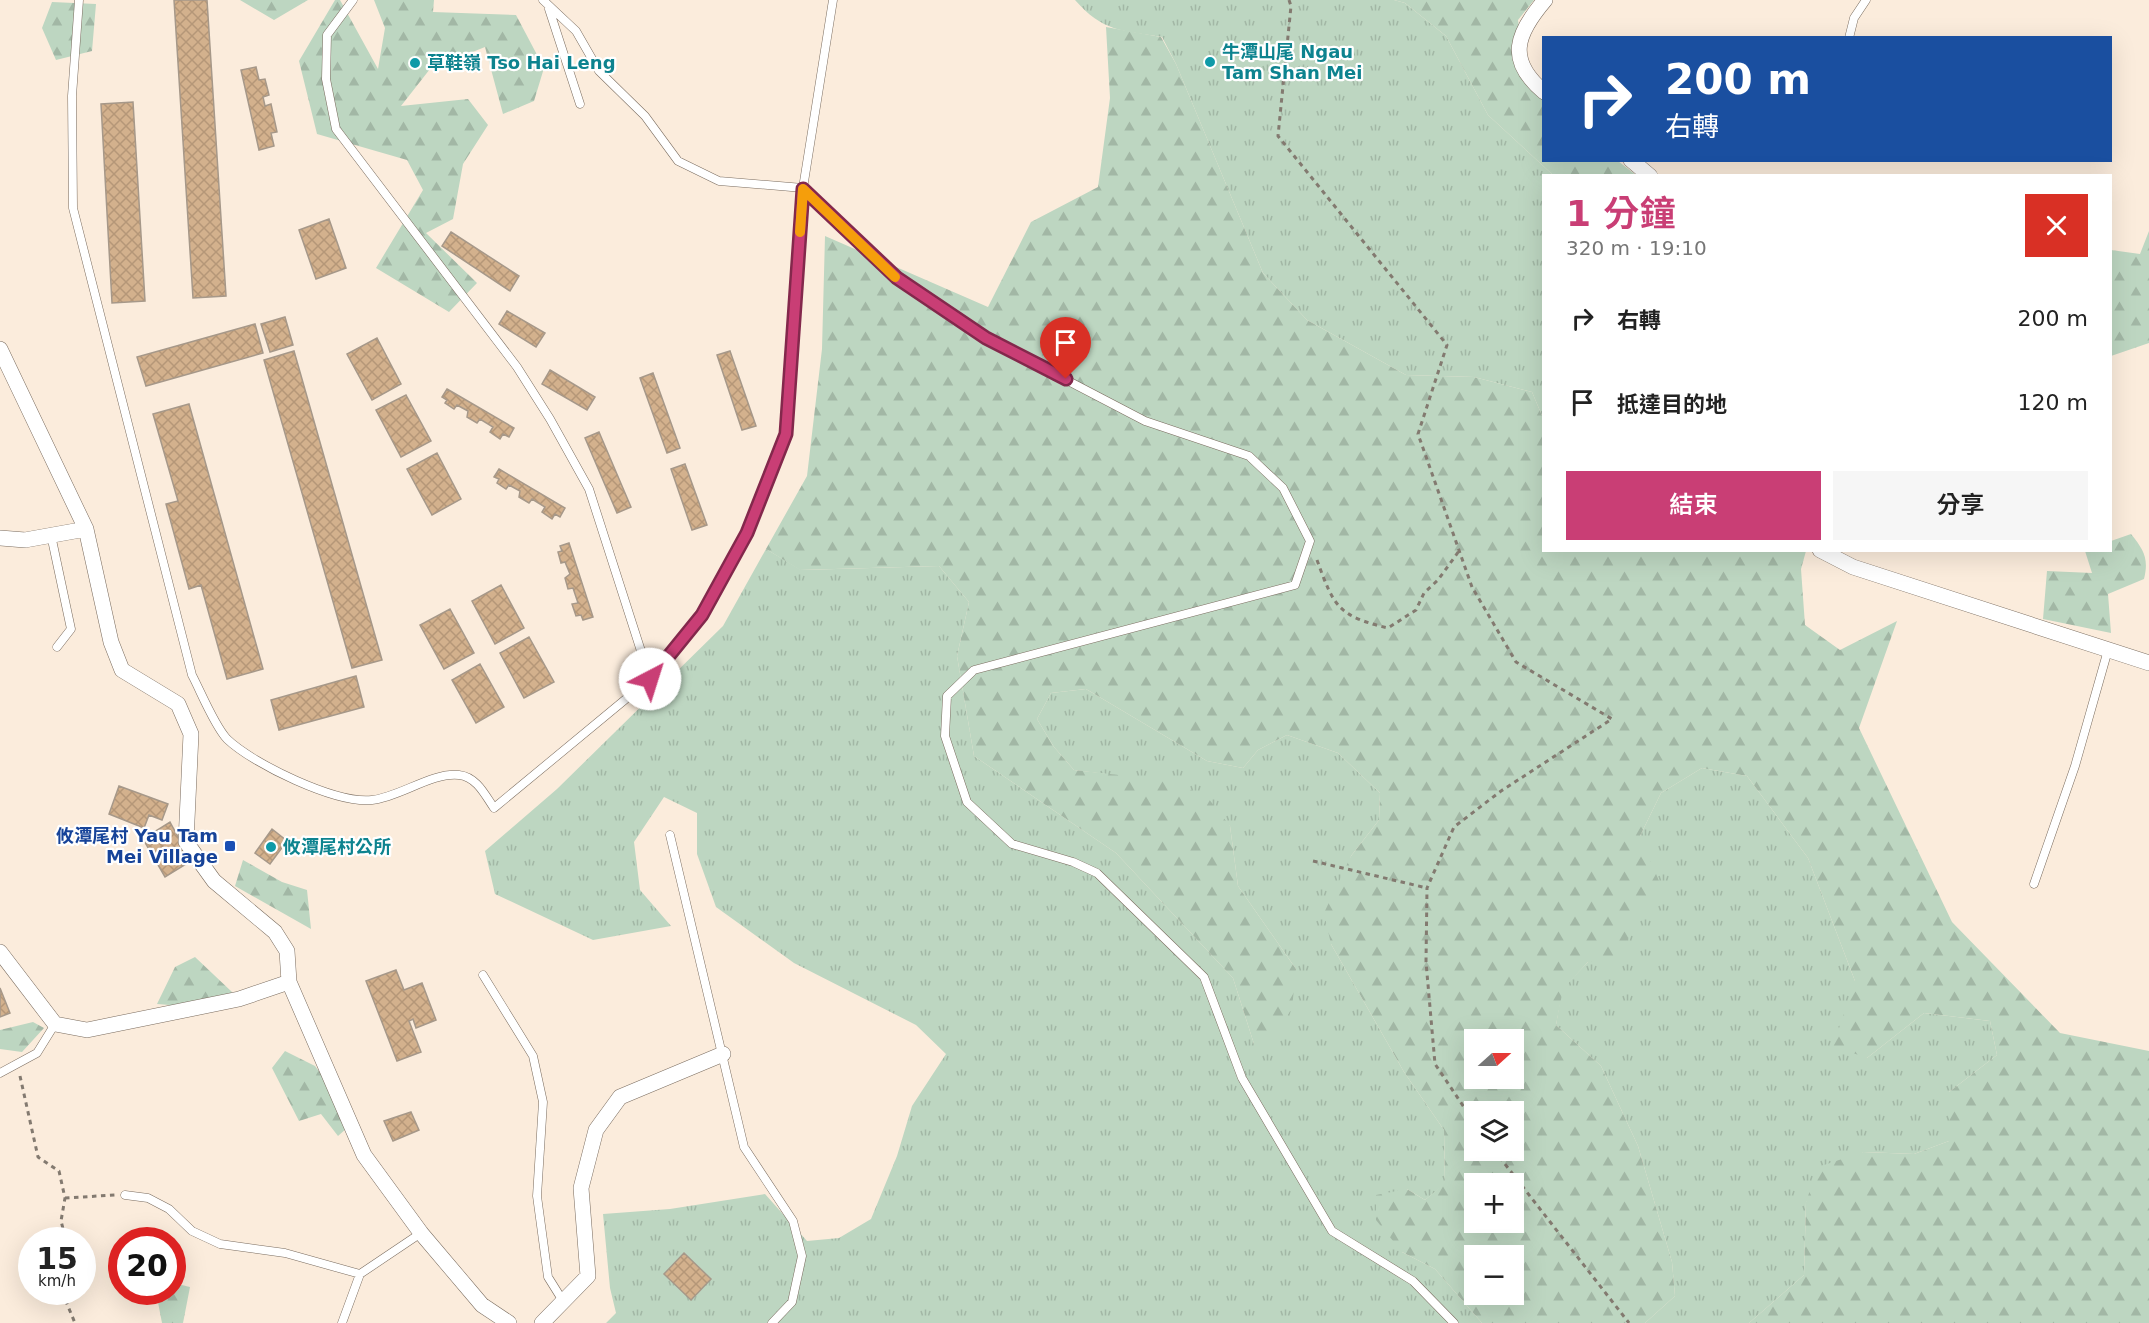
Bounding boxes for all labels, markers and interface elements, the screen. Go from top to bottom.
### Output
place label: 牛潭山尾 Ngau Tam Shan Mei [1222,41,1362,83]
place label: 草鞋嶺 Tso Hai Leng [427,52,616,73]
marker: 牛潭山尾 Ngau Tam Shan Mei [1203,55,1217,69]
text: 200 m [1665,55,1811,104]
marker: 草鞋嶺 Tso Hai Leng [408,56,422,70]
icon: right [1566,60,1644,138]
text: 右轉 [1665,111,1719,142]
text: 1 分鐘 [1566,193,1676,234]
button: close [2025,194,2088,257]
text: 320 m · 19:10 [1566,236,1707,260]
icon: right [1566,302,1599,335]
text: 200 m [2018,306,2088,331]
text: 右轉 [1617,308,1661,333]
pin [1040,317,1091,379]
icon: arrive [1049,326,1082,359]
icon: arrive [1566,386,1599,419]
text: 120 m [2018,390,2088,415]
text: 抵達目的地 [1617,392,1727,417]
button: 結束 [1566,471,1821,540]
button: 分享 [1833,471,2088,540]
position arrow [618,647,682,711]
place label: 攸潭尾村 Yau Tam Mei Village [56,825,218,867]
place label: 攸潭尾村公所 [283,836,391,857]
marker: 攸潭尾村 Yau Tam Mei Village [223,839,237,853]
marker: 攸潭尾村公所 [264,840,278,854]
north arrow [1464,1029,1524,1089]
map controls [1464,1029,1524,1305]
button: layers [1464,1101,1524,1161]
button: + [1464,1173,1524,1233]
speed limit sign: 20 [108,1227,186,1305]
text: 15 [36,1241,78,1276]
button: − [1464,1245,1524,1305]
text: km/h [38,1272,76,1290]

